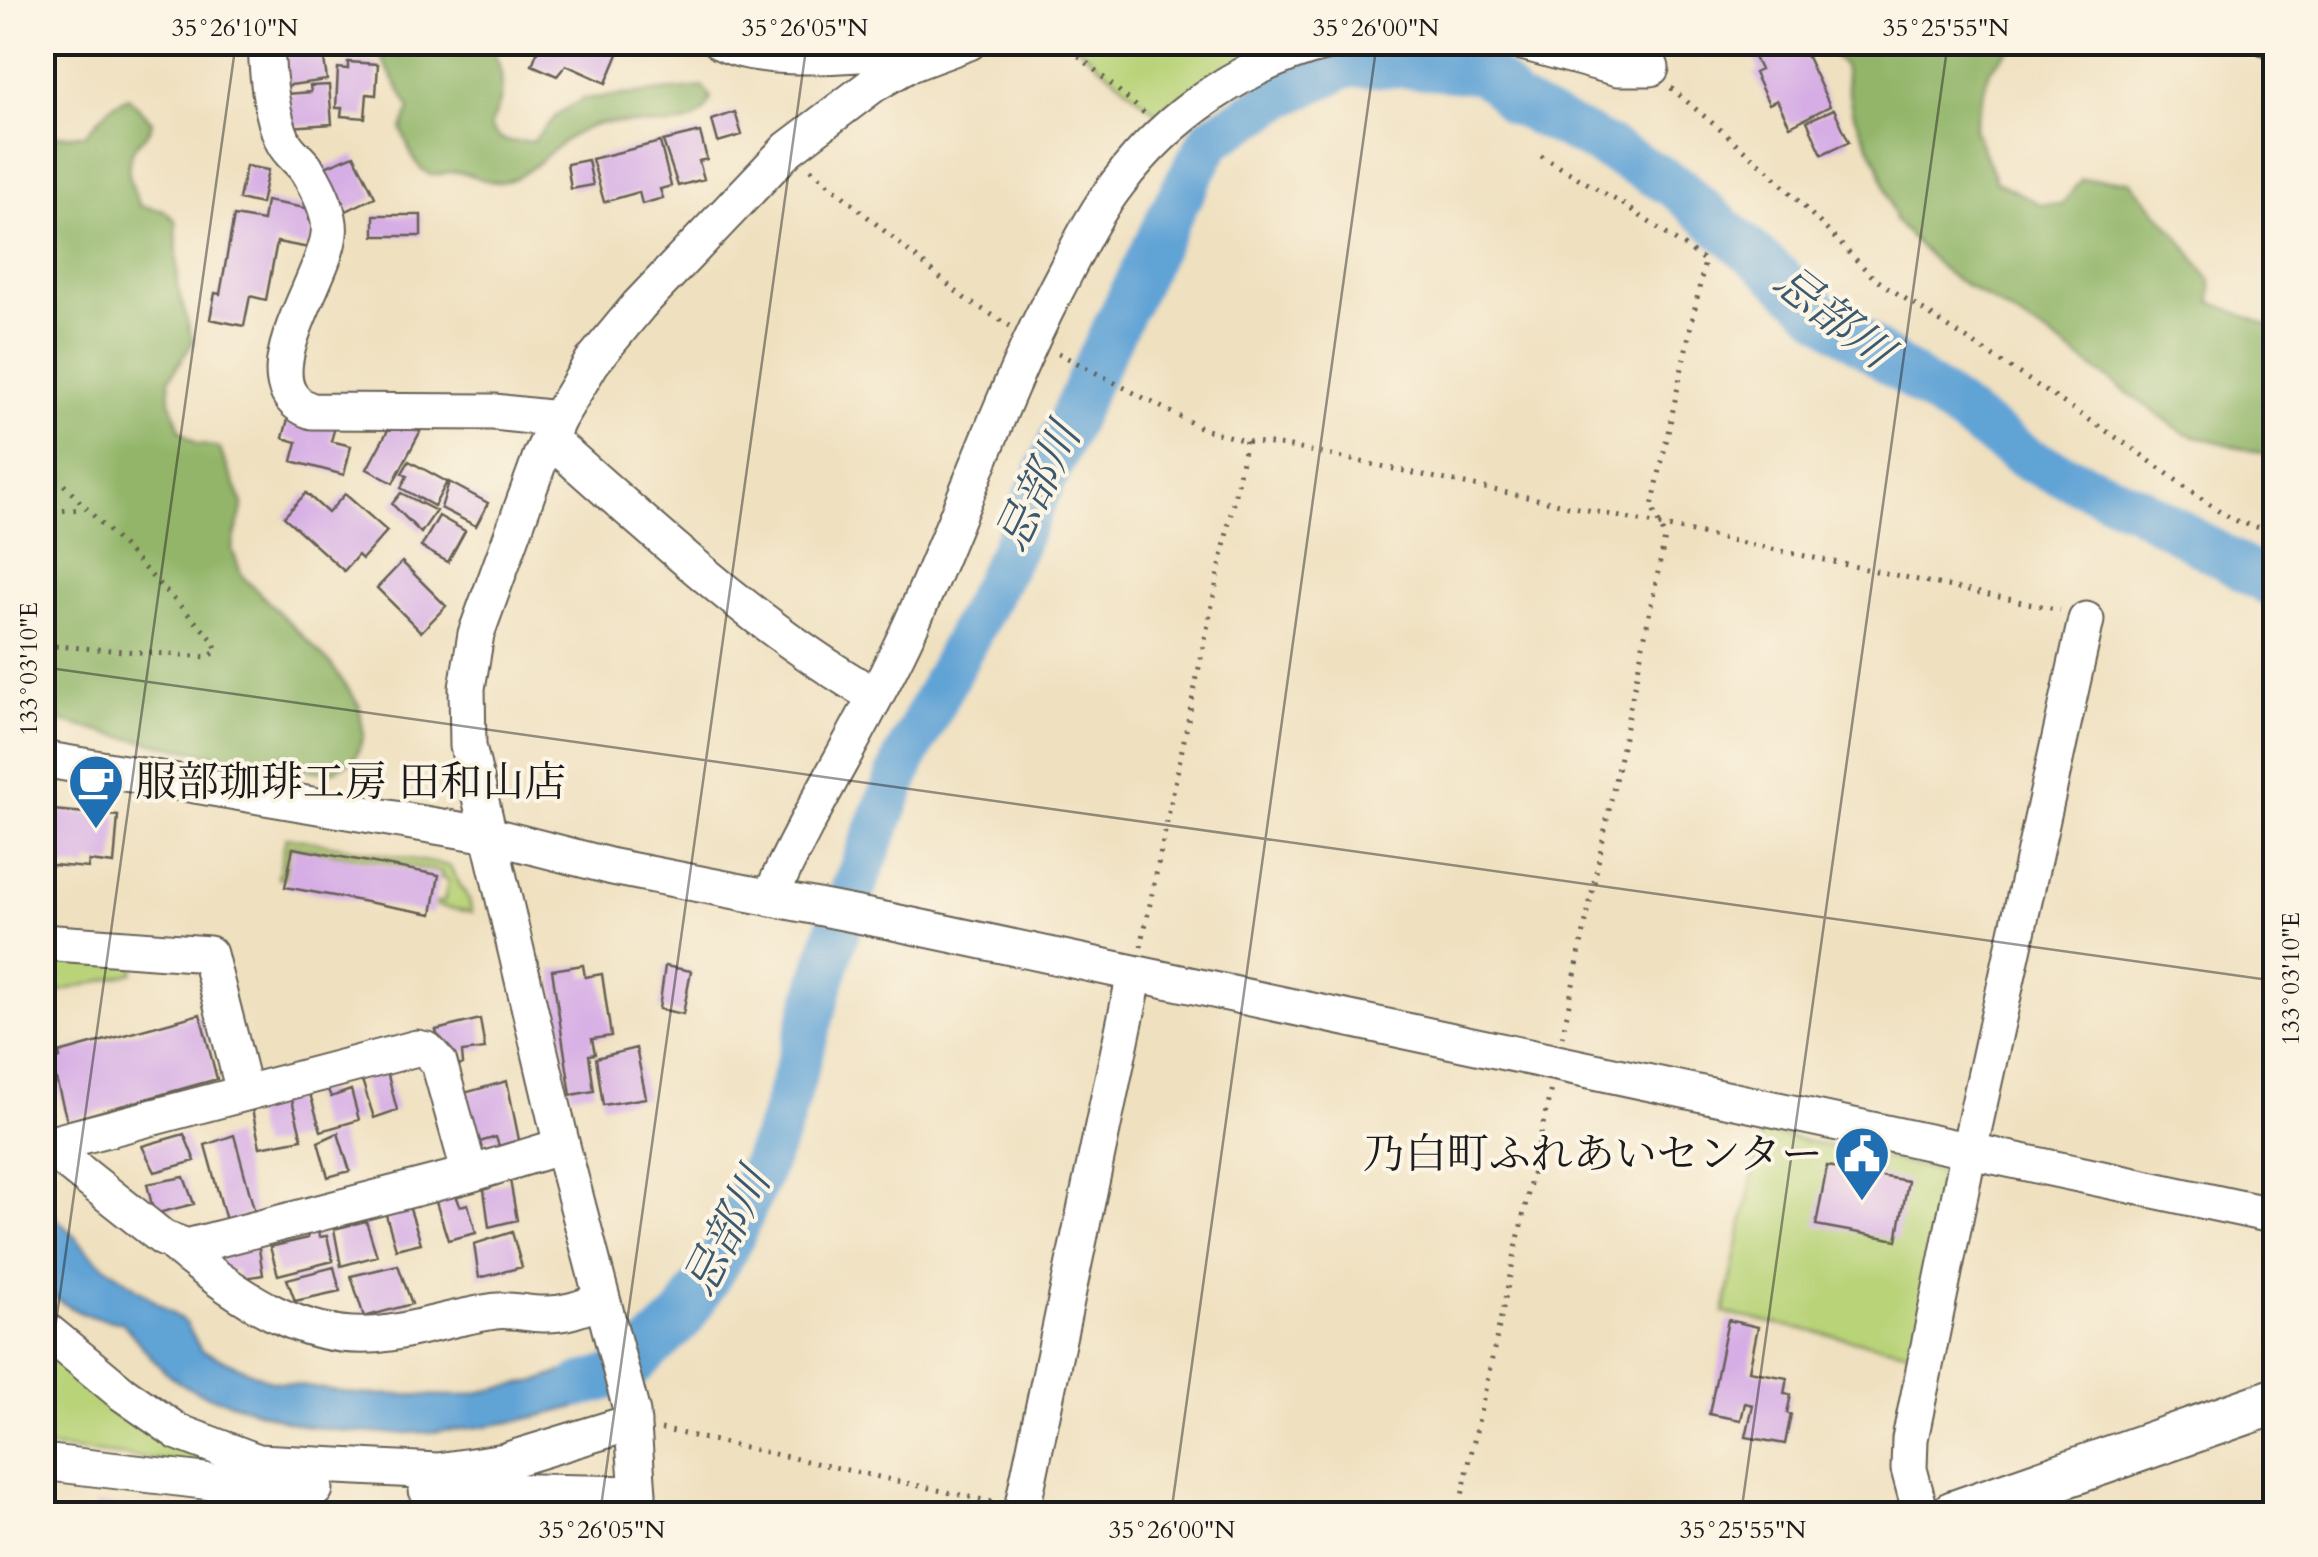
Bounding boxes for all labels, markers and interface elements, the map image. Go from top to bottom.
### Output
text: 35°26'10"N [172,11,298,45]
text: 35°26'05"N [742,11,868,45]
text: 35°26'00"N [1313,11,1439,45]
text: 35°25'55"N [1883,11,2009,45]
water label: 忌部川 [1761,251,1909,386]
water label: 忌部川 [981,408,1097,561]
text: 133°03'10"E [12,602,46,736]
cafe icon: 服部珈琲工房 田和山店 [66,752,126,831]
place label: 服部珈琲工房 田和山店 [135,754,566,811]
text: 133°03'10"E [2274,912,2308,1046]
public building icon: 乃白町ふれあいセンター [1832,1124,1892,1203]
place label: 乃白町ふれあいセンター [1363,1126,1823,1183]
water label: 忌部川 [669,1154,787,1306]
text: 35°26'05"N [539,1513,665,1547]
text: 35°26'00"N [1109,1513,1235,1547]
text: 35°25'55"N [1680,1513,1806,1547]

